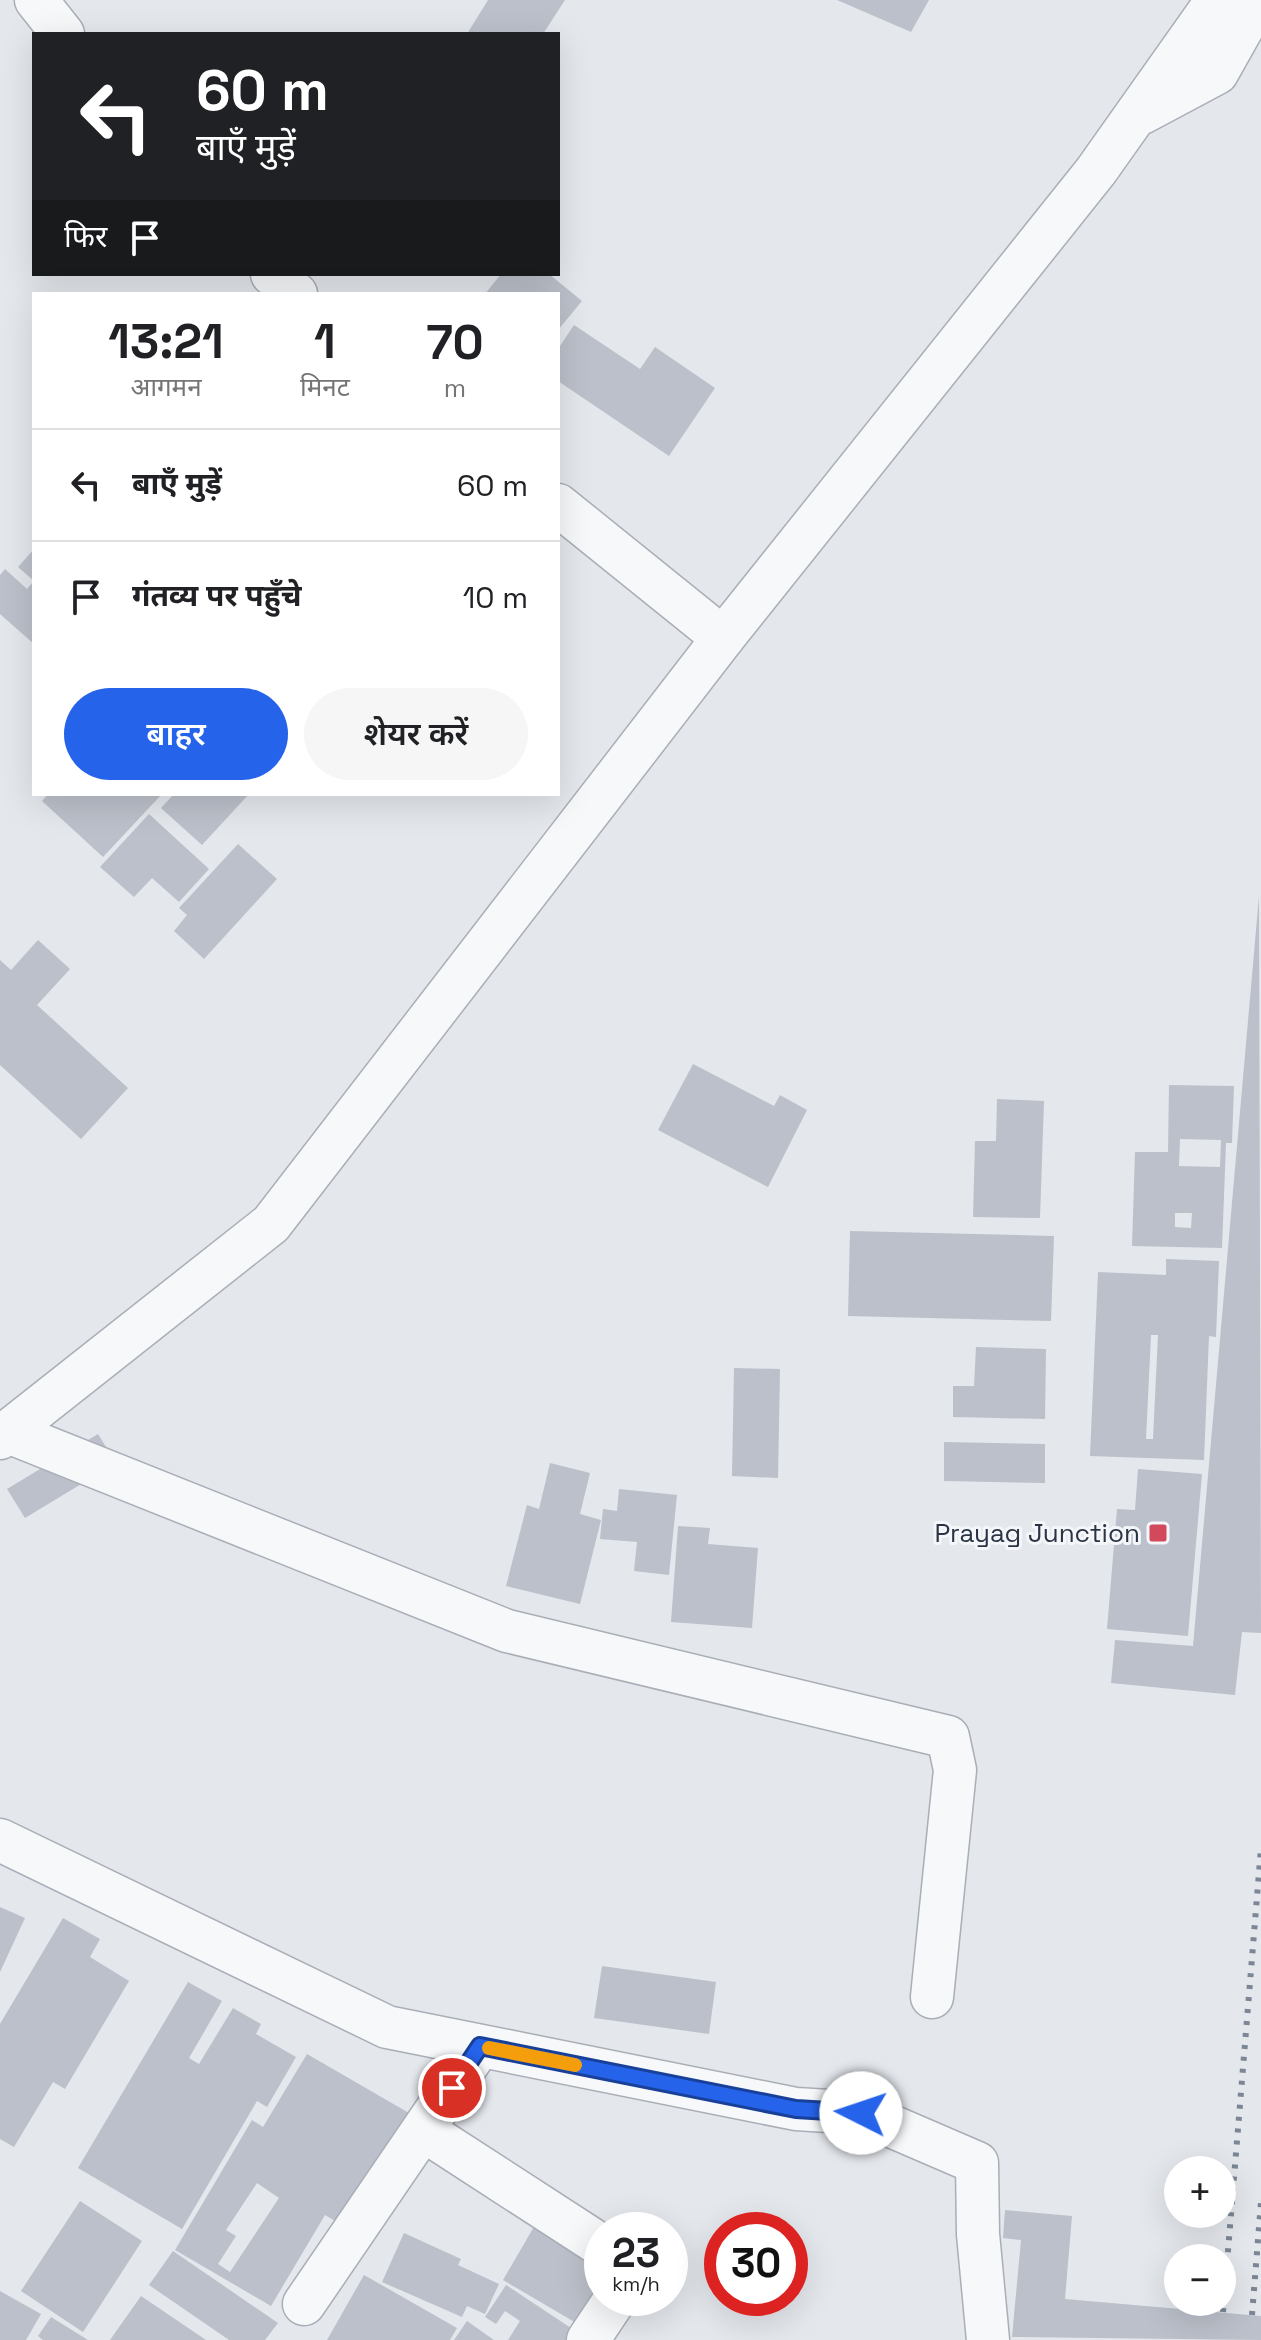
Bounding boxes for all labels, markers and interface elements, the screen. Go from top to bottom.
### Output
text: 60 m [196,55,329,126]
icon: left [64,64,168,168]
text: बाएँ मुड़ें [196,125,296,171]
icon: arrive [123,216,167,260]
text: फिर [64,217,107,256]
text: 13:21 [108,311,224,372]
text: 1 [314,311,336,372]
text: 70 [426,312,484,373]
text: आगमन [130,370,202,404]
text: मिनट [300,370,350,404]
text: m [444,371,466,405]
icon: left [64,463,108,507]
text: बाएँ मुड़ें [132,464,222,503]
text: 60 m [457,466,528,505]
icon: arrive [64,575,108,619]
text: गंतव्य पर पहुँचे [132,576,301,615]
text: 10 m [463,578,528,617]
button: बाहर [64,688,288,780]
button: शेयर करें [304,688,528,780]
place label: Prayag Junction [934,1516,1140,1550]
marker: Prayag Junction [1147,1522,1169,1544]
pin [418,2054,486,2122]
icon: arrive [430,2066,474,2110]
position arrow [819,2071,903,2155]
map controls [1164,2156,1236,2316]
button: + [1164,2156,1236,2228]
speed limit sign: 30 [704,2212,808,2316]
text: 23 [612,2228,660,2279]
button: − [1164,2244,1236,2316]
text: km/h [612,2271,660,2297]

